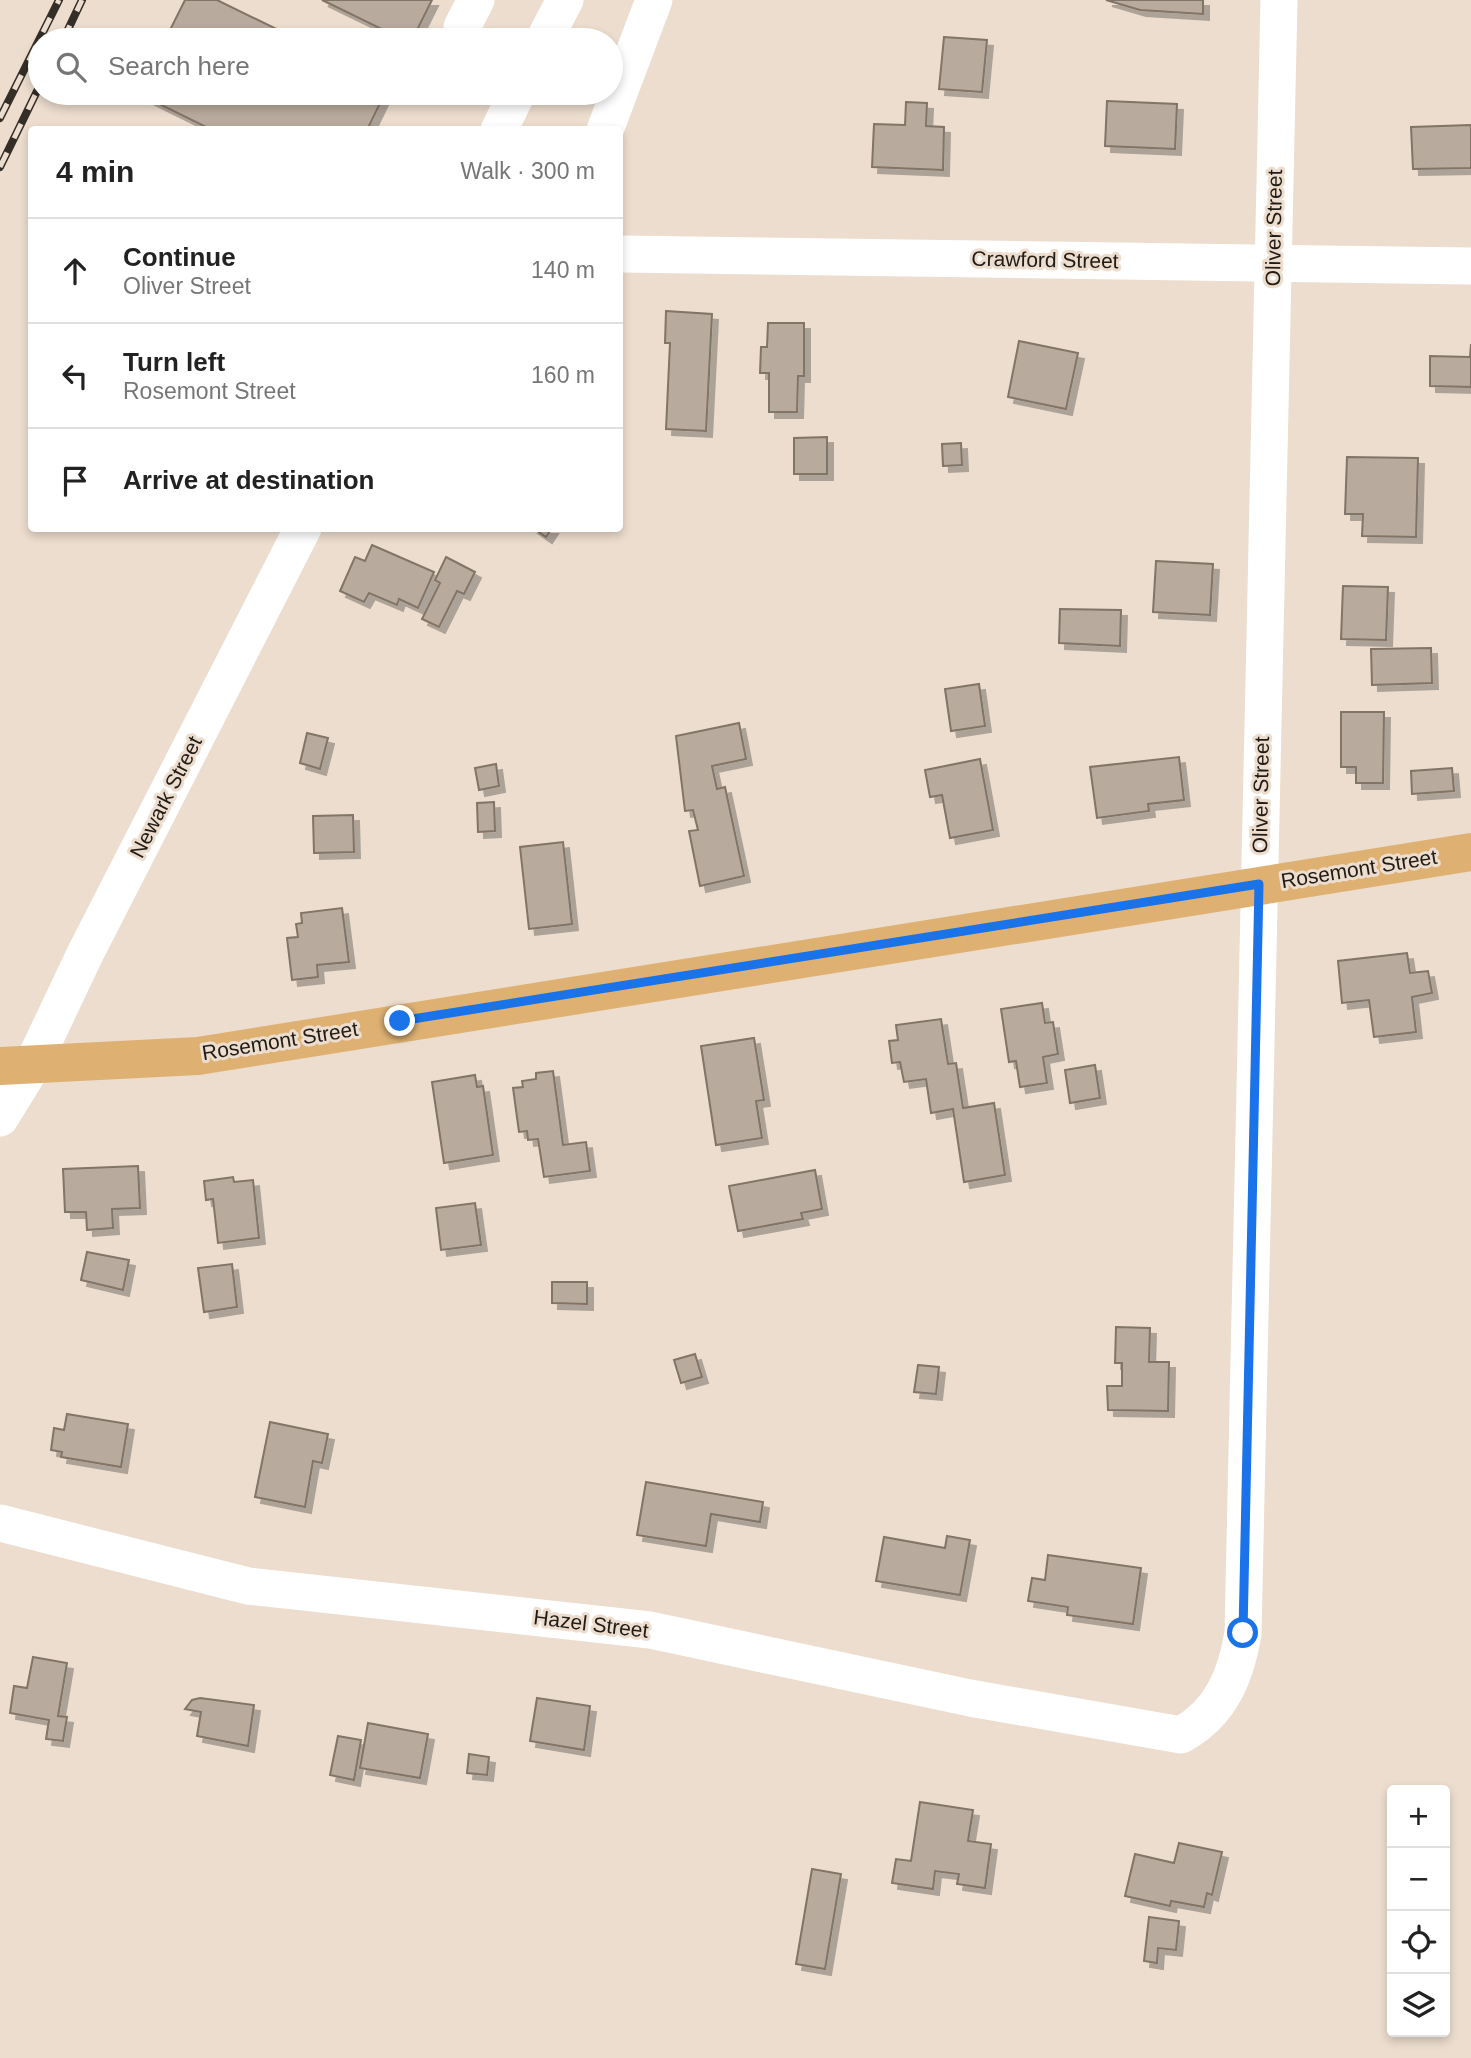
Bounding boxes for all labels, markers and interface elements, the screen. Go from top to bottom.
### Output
search box [28,28,623,105]
icon: search [52,48,90,86]
text: Search here [108,51,250,81]
text: 4 min [56,155,134,188]
text: Walk · 300 m [460,158,595,184]
street label: Oliver Street [1261,169,1286,287]
text: Continue [123,242,236,272]
street label: Crawford Street [971,247,1119,272]
icon: ahead [56,252,94,290]
text: 140 m [531,257,595,283]
text: Oliver Street [123,273,251,299]
text: Turn left [123,347,225,377]
icon: left [56,357,94,395]
text: 160 m [531,362,595,388]
text: Rosemont Street [123,378,296,404]
icon: arrive [56,462,94,500]
text: Arrive at destination [123,465,374,495]
street label: Newark Street [125,732,206,861]
street label: Oliver Street [1248,736,1273,854]
street label: Rosemont Street [1279,845,1439,892]
route end [384,1005,415,1036]
street label: Rosemont Street [200,1017,360,1064]
street label: Hazel Street [532,1605,650,1642]
route start [1227,1617,1258,1648]
map controls [1387,1785,1450,2037]
button: + [1387,1785,1450,1848]
button: − [1387,1848,1450,1911]
button: locate [1387,1911,1450,1974]
button: layers [1387,1974,1450,2037]

